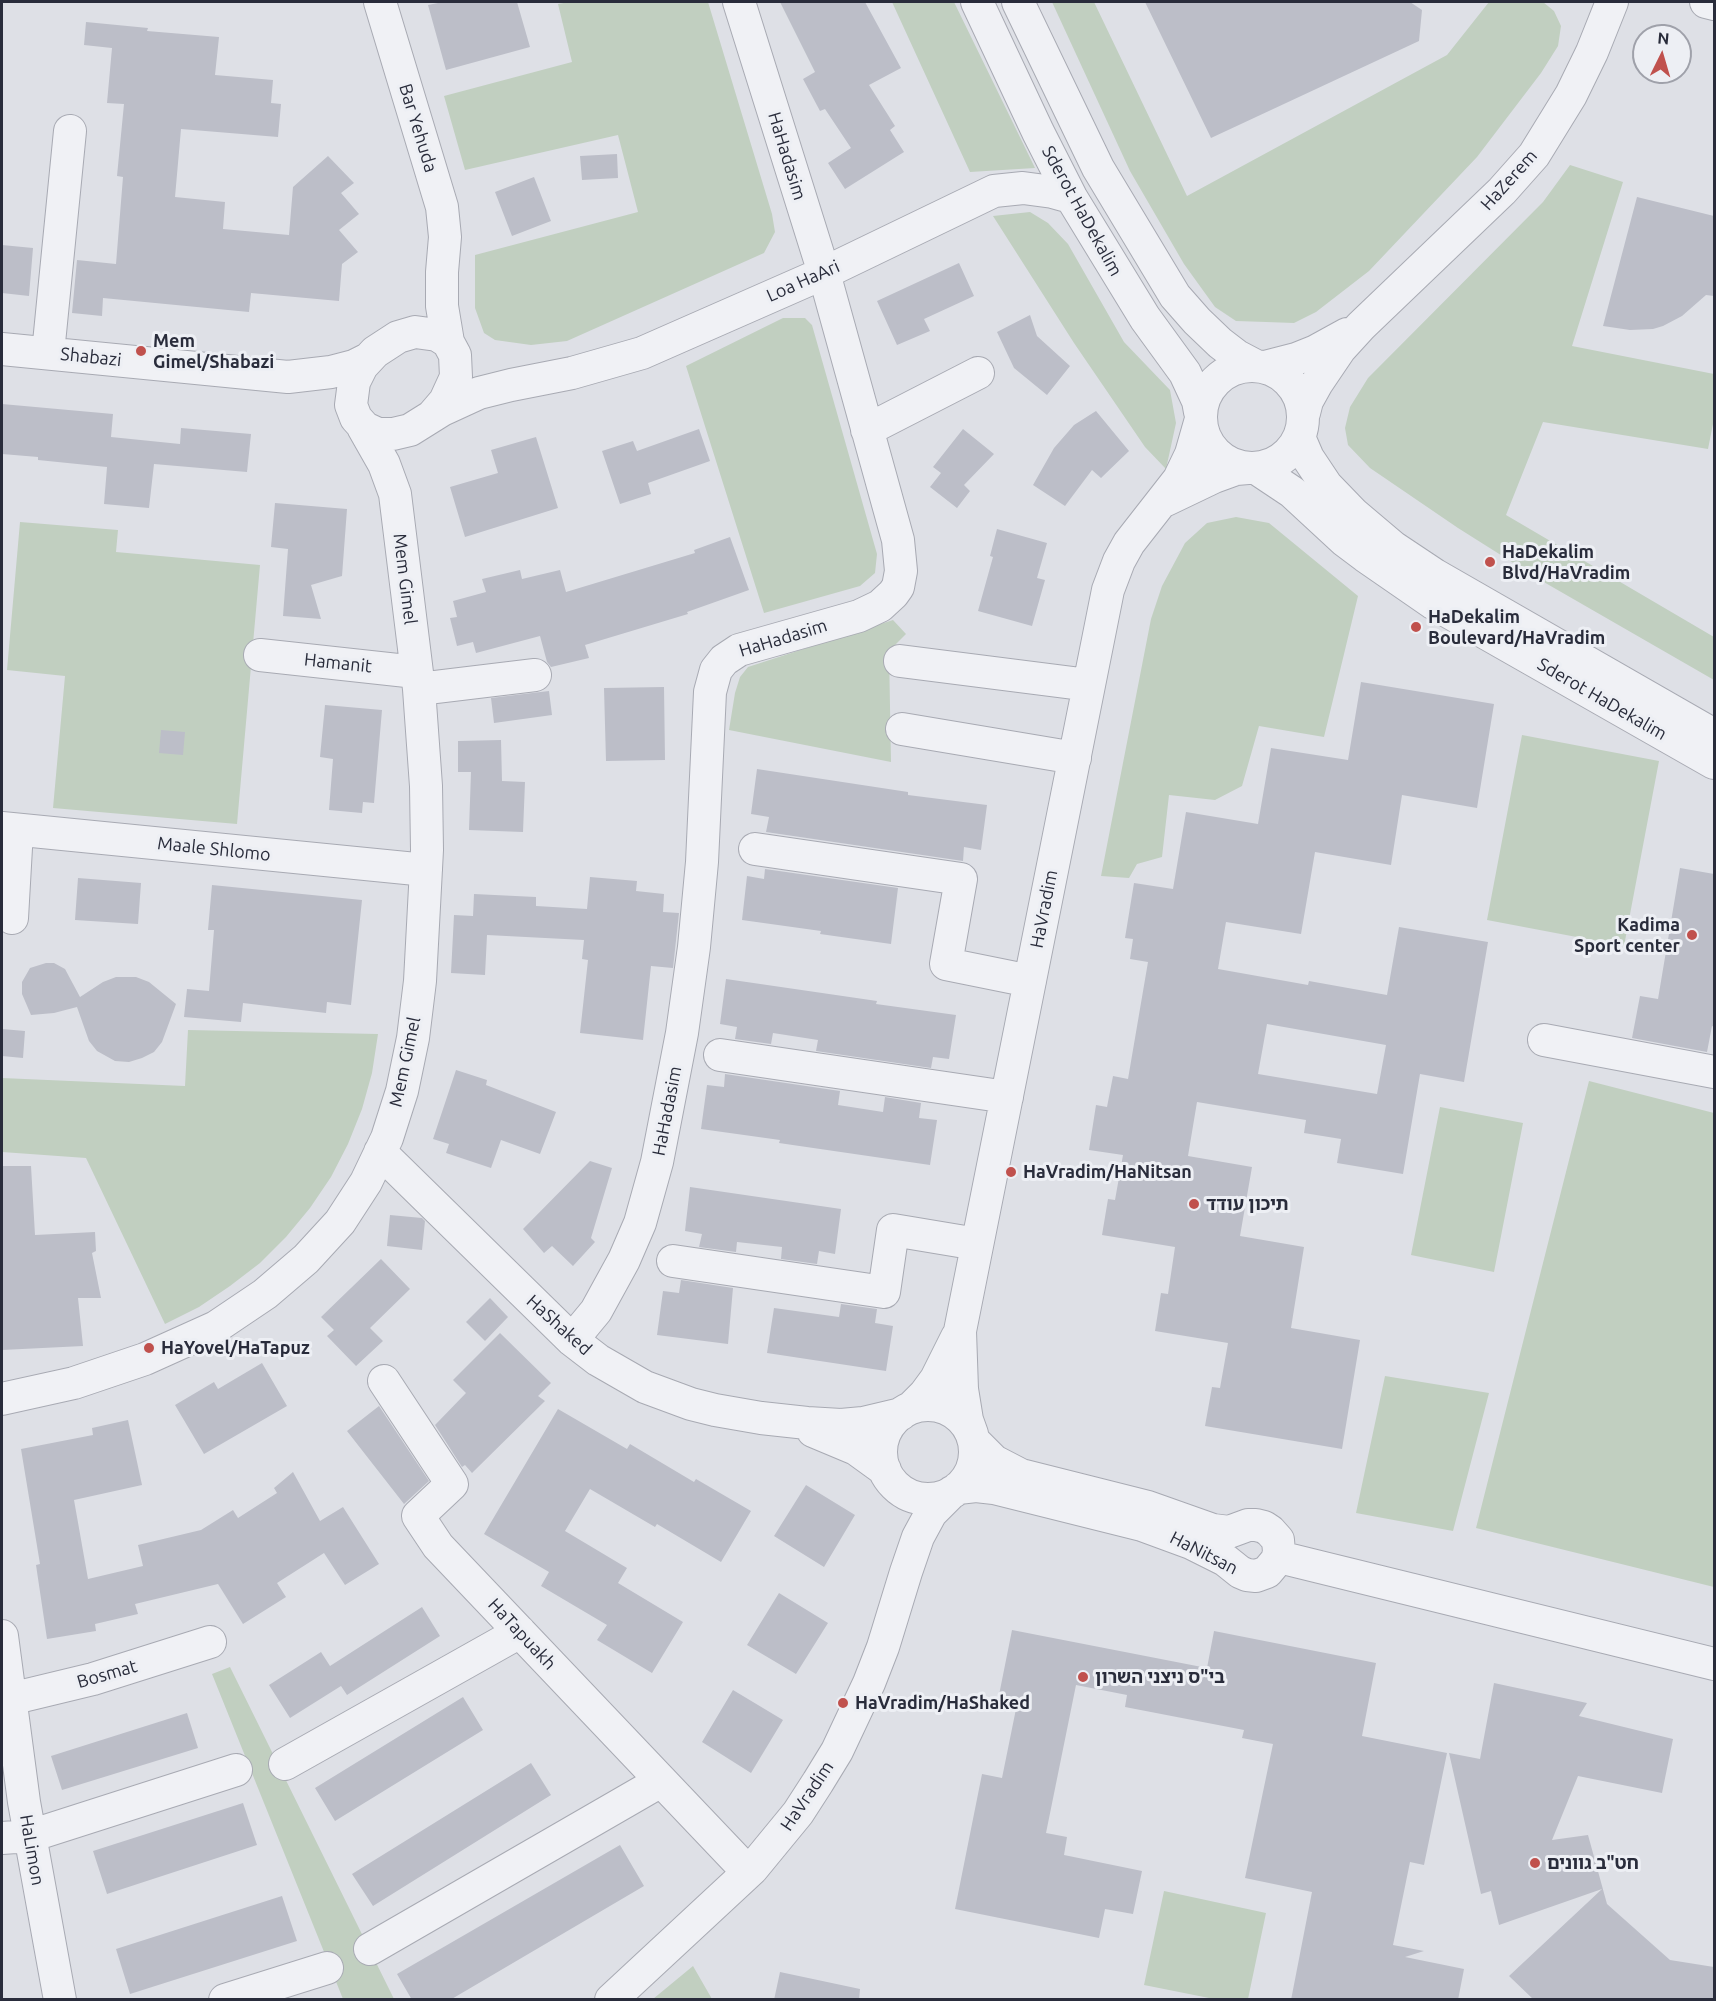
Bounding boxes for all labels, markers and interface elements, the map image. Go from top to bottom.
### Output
north arrow [1632,24,1692,84]
text: N [1657,29,1670,48]
street label: Bar Yehuda [394,81,442,175]
street label: HaHadasim [763,109,811,203]
street label: Sderot HaDekalim [1037,142,1127,280]
street label: HaZerem [1476,145,1542,215]
street label: Loa HaAri [763,255,843,307]
place label: Mem Gimel/Shabazi [153,330,274,372]
street label: Shabazi [59,343,123,371]
marker: Mem Gimel/Shabazi [134,344,148,358]
street label: Mem Gimel [389,532,421,626]
place label: HaDekalim Blvd/HaVradim [1502,541,1630,584]
marker: HaDekalim Blvd/HaVradim [1483,555,1497,569]
place label: HaDekalim Boulevard/HaVradim [1428,606,1605,648]
street label: HaHadasim [736,614,830,662]
marker: HaDekalim Boulevard/HaVradim [1409,620,1423,634]
street label: Hamanit [303,649,373,677]
street label: Sderot HaDekalim [1533,653,1671,745]
street label: Maale Shlomo [156,832,272,866]
street label: HaVradim [1026,868,1062,950]
place label: Kadima Sport center [1574,914,1680,956]
marker: Kadima Sport center [1685,928,1699,942]
street label: Mem Gimel [385,1015,425,1109]
street label: HaHadasim [648,1064,686,1158]
place label: HaVradim/HaNitsan [1023,1161,1192,1183]
marker: HaVradim/HaNitsan [1004,1165,1018,1179]
place label: תיכון עודד [1206,1193,1289,1215]
marker: תיכון עודד [1187,1197,1201,1211]
street label: HaShaked [522,1290,596,1360]
place label: HaYovel/HaTapuz [161,1337,310,1359]
marker: HaYovel/HaTapuz [142,1341,156,1355]
street label: HaNitsan [1166,1527,1242,1579]
street label: HaTapuakh [483,1594,561,1674]
street label: Bosmat [74,1655,140,1693]
place label: בי"ס ניצני השרון [1095,1666,1225,1688]
marker: בי"ס ניצני השרון [1076,1670,1090,1684]
place label: HaVradim/HaShaked [855,1692,1030,1714]
marker: HaVradim/HaShaked [836,1696,850,1710]
street label: HaVradim [776,1757,838,1835]
street label: HaLimon [15,1813,49,1887]
place label: חט"ב גוונים [1547,1852,1639,1874]
marker: חט"ב גוונים [1528,1856,1542,1870]

